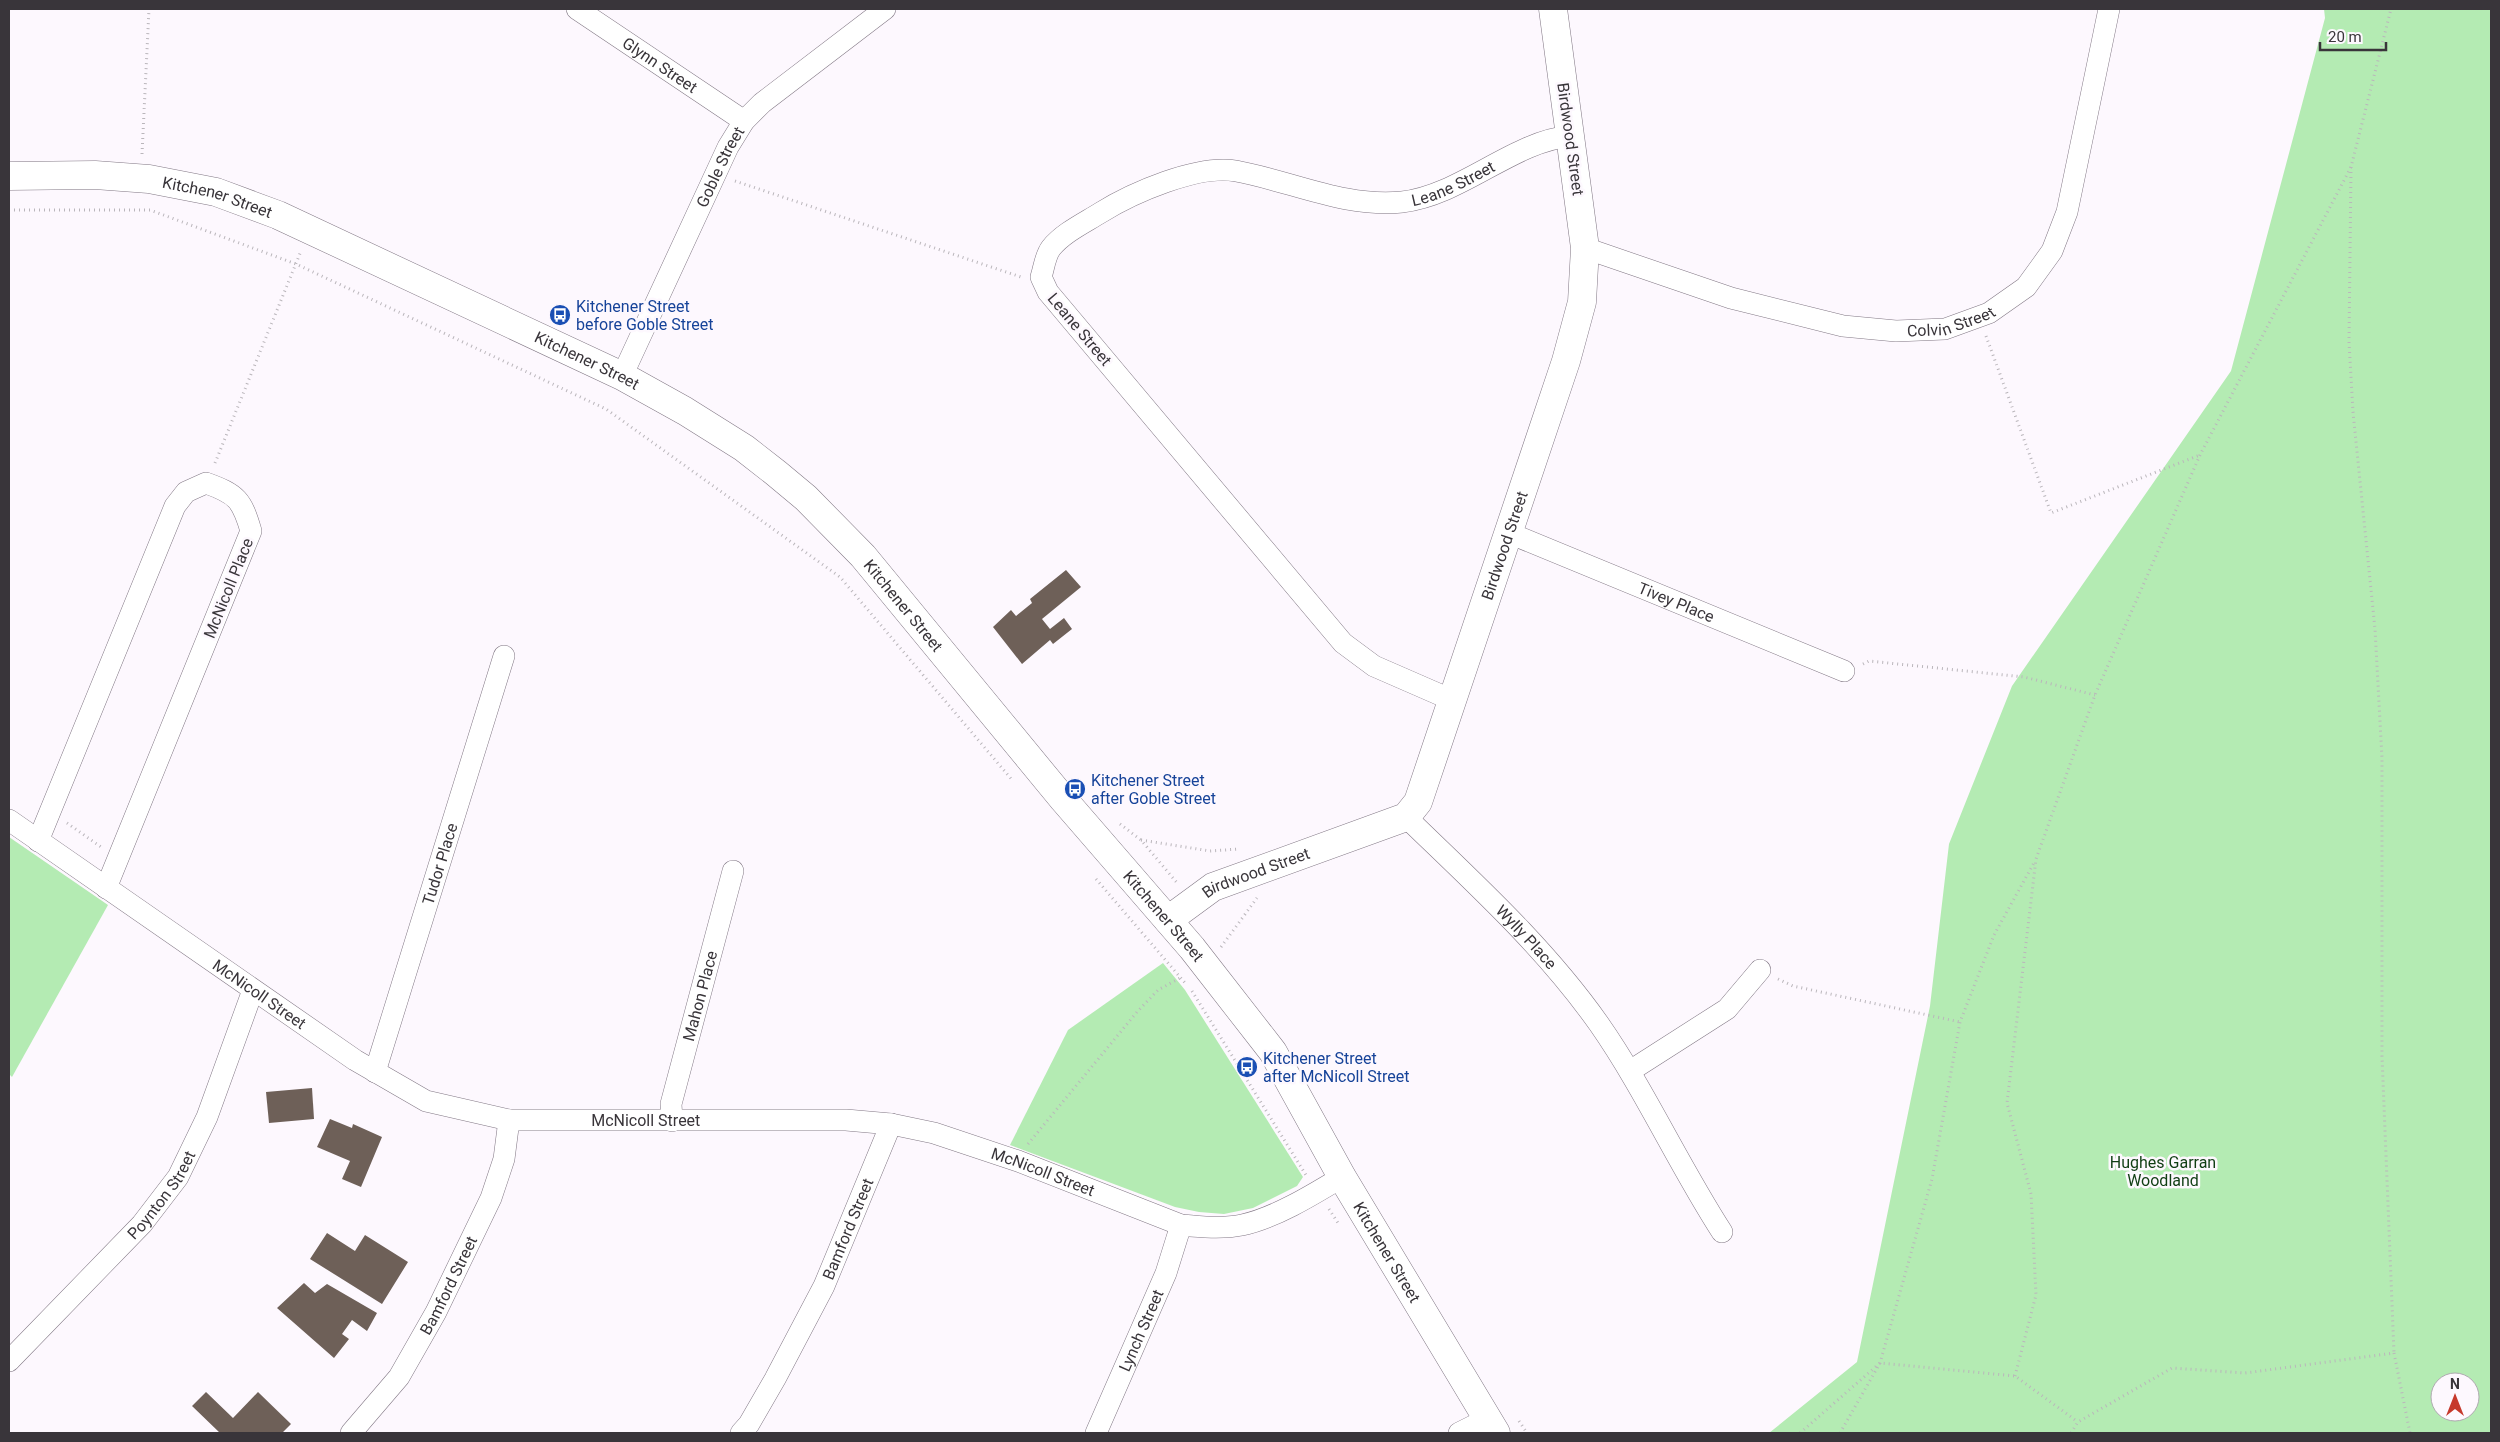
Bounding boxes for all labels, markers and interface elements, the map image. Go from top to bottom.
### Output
scale bar [2320,20,2386,52]
text: 20 m [2328,28,2362,46]
street label: Glynn Street [619,33,701,97]
street label: Birdwood Street [1553,81,1588,197]
street label: Goble Street [692,123,748,210]
street label: Leane Street [1410,157,1498,210]
street label: Kitchener Street [161,173,275,222]
street label: Leane Street [1044,289,1116,370]
place label: Kitchener Street before Goble Street [576,297,713,334]
bus stop icon: Kitchener Street before Goble Street [548,303,572,327]
street label: Colvin Street [1907,303,1999,341]
street label: Kitchener Street [532,327,643,394]
street label: Birdwood Street [1478,489,1532,602]
street label: McNicoll Place [200,535,257,641]
street label: Kitchener Street [860,556,947,656]
street label: Tivey Place [1635,578,1717,627]
place label: Kitchener Street after Goble Street [1091,771,1216,808]
bus stop icon: Kitchener Street after Goble Street [1063,777,1087,801]
street label: Tudor Place [418,821,462,907]
street label: Birdwood Street [1198,844,1312,902]
street label: Kitchener Street [1119,867,1208,965]
street label: Wylly Place [1492,901,1561,973]
street label: Mahon Place [679,949,721,1043]
street label: McNicoll Street [209,955,310,1033]
place label: Kitchener Street after McNicoll Street [1263,1049,1409,1086]
bus stop icon: Kitchener Street after McNicoll Street [1235,1055,1259,1079]
street label: McNicoll Street [591,1111,700,1130]
street label: McNicoll Street [989,1144,1097,1200]
street label: Poynton Street [124,1148,199,1243]
park label: Hughes Garran Woodland [2110,1153,2216,1190]
street label: Bamford Street [819,1176,878,1283]
street label: Kitchener Street [1349,1199,1424,1306]
street label: Bamford Street [416,1233,481,1338]
street label: Lynch Street [1115,1287,1168,1374]
north arrow [2430,1372,2480,1422]
text: N [2450,1376,2460,1392]

